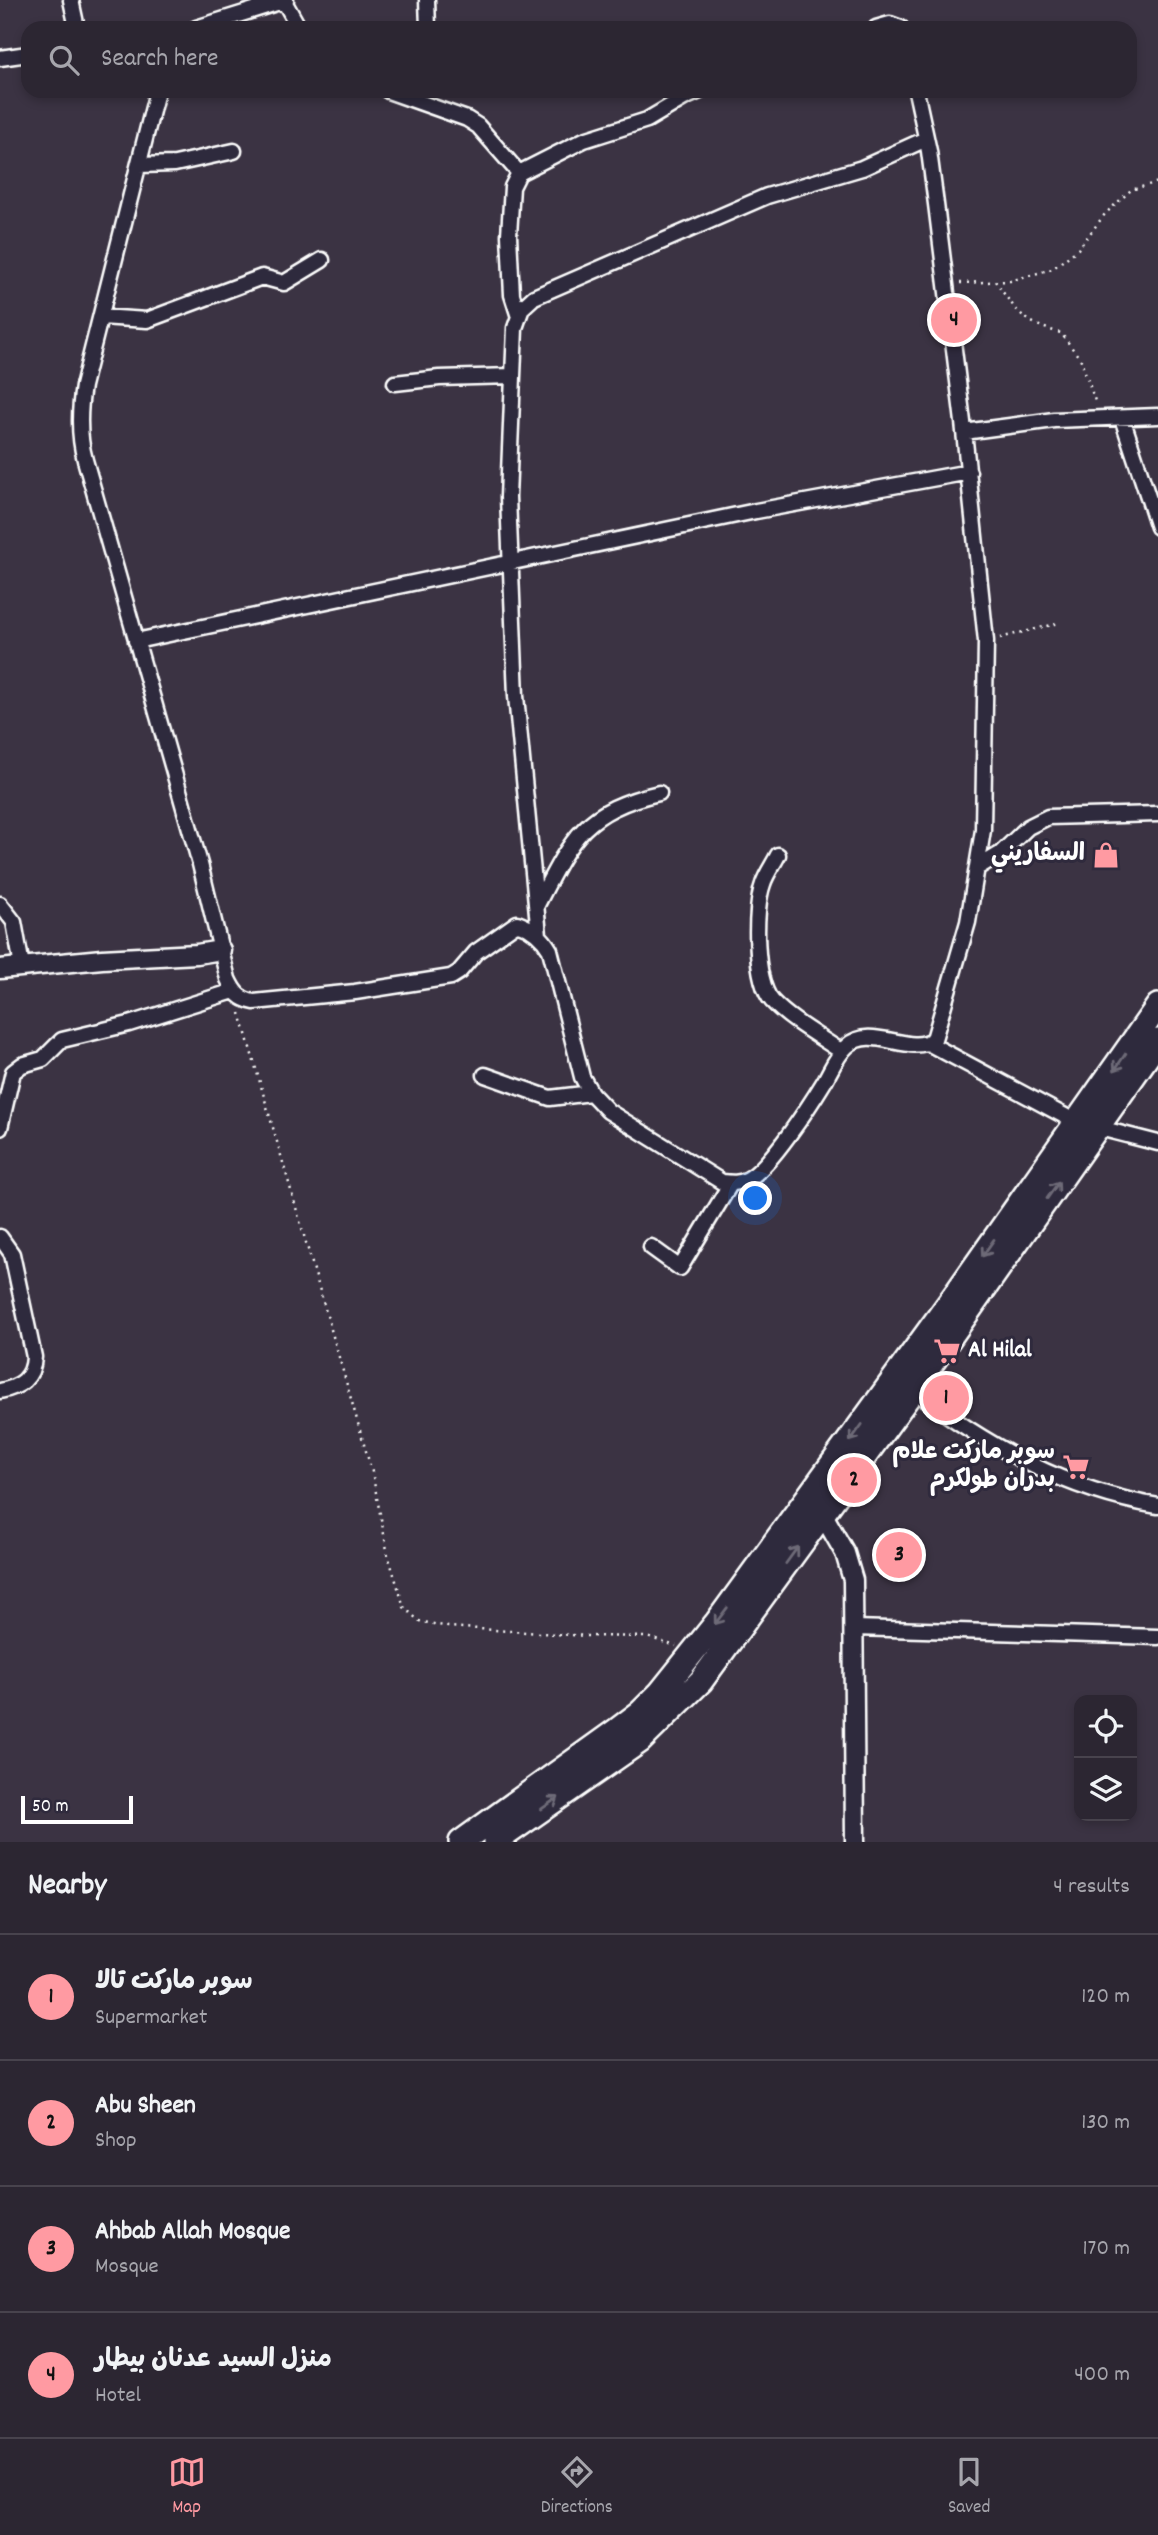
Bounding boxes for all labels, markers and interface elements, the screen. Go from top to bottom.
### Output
search box [21,21,1137,98]
icon: search [45,41,83,79]
text: Search here [101,41,219,78]
pin: 4 [931,294,977,346]
place label: السفاريني [991,838,1085,873]
shop icon: السفاريني [1091,840,1121,870]
one-way arrow [1113,1052,1127,1071]
your location [738,1181,772,1215]
one-way arrow [1045,1181,1060,1200]
one-way arrow [981,1238,995,1257]
place label: Al Hilal [968,1334,1032,1368]
supermarket icon: Al Hilal [932,1336,962,1366]
pin: 1 [923,1372,969,1424]
one-way arrow [849,1423,863,1442]
place label: سوبر ماركت علام بدران طولكرم [892,1436,1055,1498]
supermarket icon: سوبر ماركت علام بدران طولكرم [1061,1452,1091,1482]
pin: 2 [831,1454,877,1506]
pin: 3 [876,1529,922,1581]
one-way arrow [785,1546,799,1565]
one-way arrow [714,1607,729,1625]
map controls [1074,1695,1137,1821]
button: locate [1074,1695,1137,1758]
button: layers [1074,1758,1137,1821]
scale bar [21,1793,133,1825]
text: 50 m [32,1794,69,1821]
one-way arrow [540,1796,560,1810]
text: Nearby [28,1866,106,1909]
text: 4 results [1053,1871,1130,1904]
text: سوبر ماركت تالا [95,1964,253,2001]
text: 1 [48,1981,54,2014]
text: 120 m [1081,1981,1130,2014]
text: Supermarket [95,2002,207,2035]
text: Abu Sheen [95,2088,196,2125]
text: 2 [46,2107,56,2140]
text: 130 m [1081,2107,1130,2140]
text: Shop [95,2125,137,2158]
text: Ahbab Allah Mosque [95,2214,290,2251]
text: 3 [46,2233,56,2266]
text: 170 m [1083,2233,1130,2266]
text: Mosque [95,2251,159,2284]
text: منزل السيد عدنان بيطار [95,2342,332,2379]
text: 4 [46,2359,56,2392]
text: 400 m [1074,2359,1130,2392]
text: Hotel [95,2380,141,2413]
tab: Map [168,2453,206,2522]
tab: Directions [541,2453,613,2522]
tab: Saved [948,2453,990,2522]

